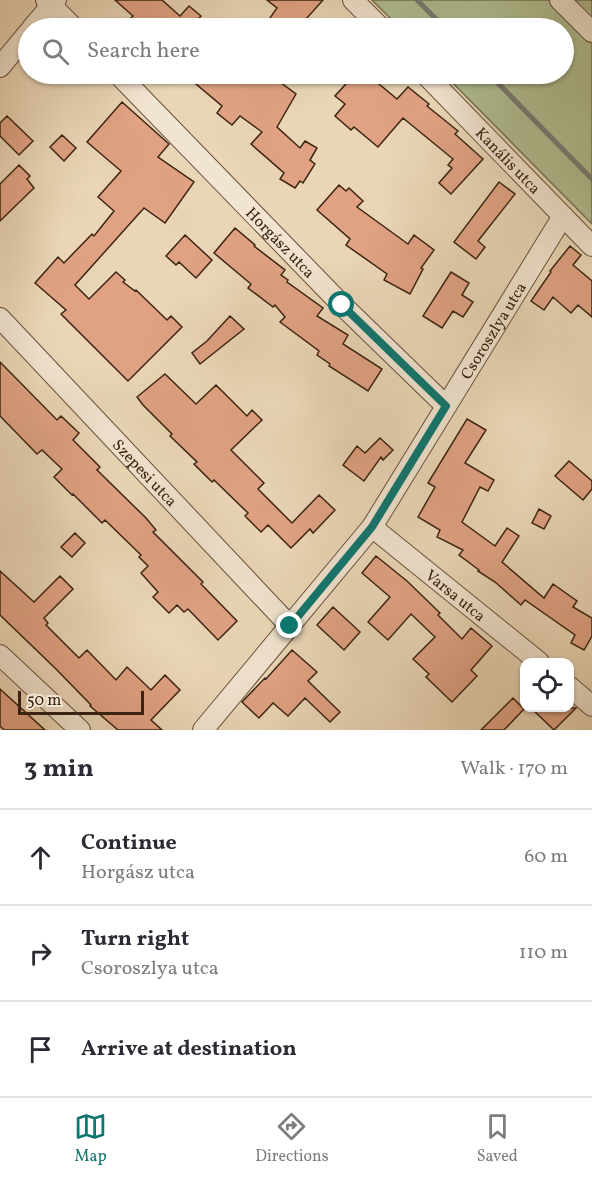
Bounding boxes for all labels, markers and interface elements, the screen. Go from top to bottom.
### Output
search box [18,18,574,84]
icon: search [39,35,72,68]
text: Search here [87,36,200,67]
street label: Kanális utca [469,123,545,200]
street label: Horgász utca [240,203,319,284]
street label: Csoroszlya utca [456,279,533,384]
route start [328,291,354,317]
street label: Szepesi utca [106,435,181,512]
street label: Varsa utca [420,565,490,628]
route end [276,612,302,638]
map controls [520,658,574,712]
button: locate [520,658,574,712]
scale bar [18,688,144,716]
text: 50 m [27,690,61,712]
text: 3 min [24,751,94,787]
text: Walk · 170 m [460,755,568,783]
text: Continue [81,828,177,859]
icon: ahead [24,841,57,874]
text: 60 m [524,843,568,871]
text: Horgász utca [81,859,195,887]
text: Turn right [81,924,189,955]
icon: right [24,937,57,970]
text: 110 m [519,939,568,967]
text: Csoroszlya utca [81,955,219,983]
icon: arrive [24,1033,57,1066]
text: Arrive at destination [81,1034,297,1065]
tab: Map [74,1110,107,1168]
tab: Directions [255,1110,329,1168]
tab: Saved [477,1110,518,1168]

